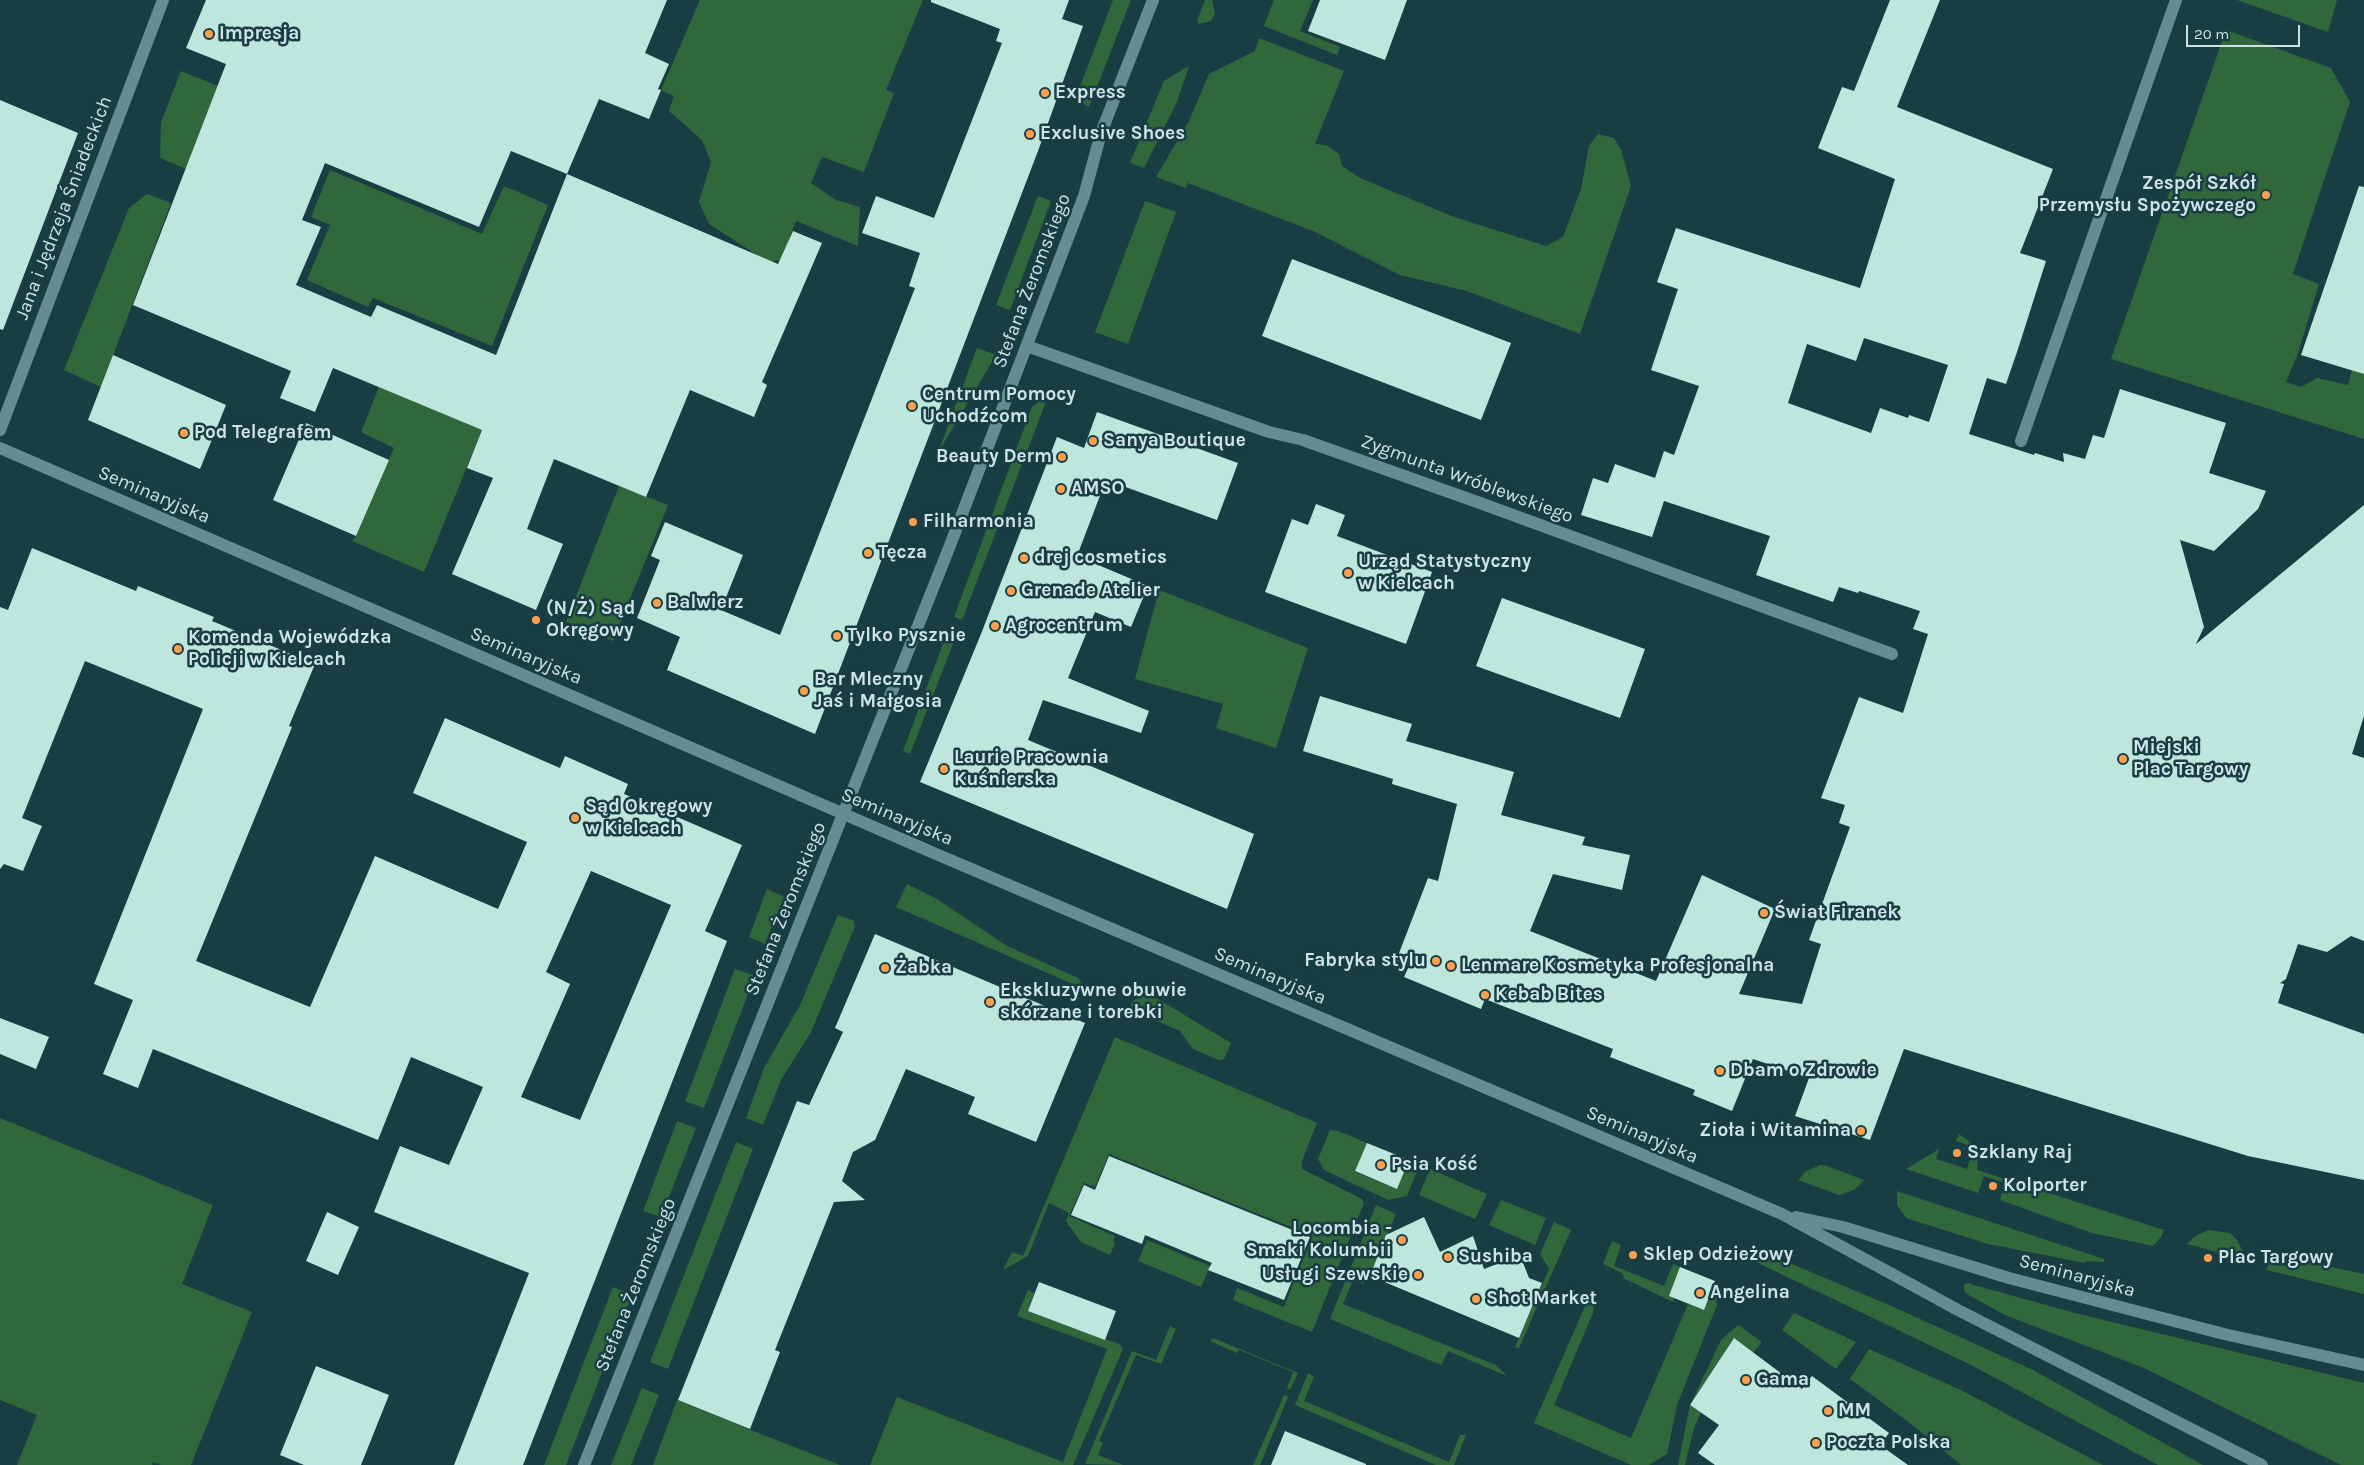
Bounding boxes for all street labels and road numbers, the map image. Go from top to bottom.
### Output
street label: Jana i Jędrzeja Śniadeckich [11,93,117,323]
street label: Stefana Żeromskiego [988,191,1076,371]
street label: Zygmunta Wróblewskiego [1358,430,1576,528]
street label: Seminaryjska [95,461,213,529]
street label: Seminaryjska [467,622,585,690]
street label: Seminaryjska [838,783,956,851]
street label: Stefana Żeromskiego [741,819,831,999]
street label: Seminaryjska [1211,942,1329,1010]
street label: Seminaryjska [1583,1101,1701,1169]
street label: Stefana Żeromskiego [591,1195,681,1375]
street label: Seminaryjska [2016,1250,2138,1302]

